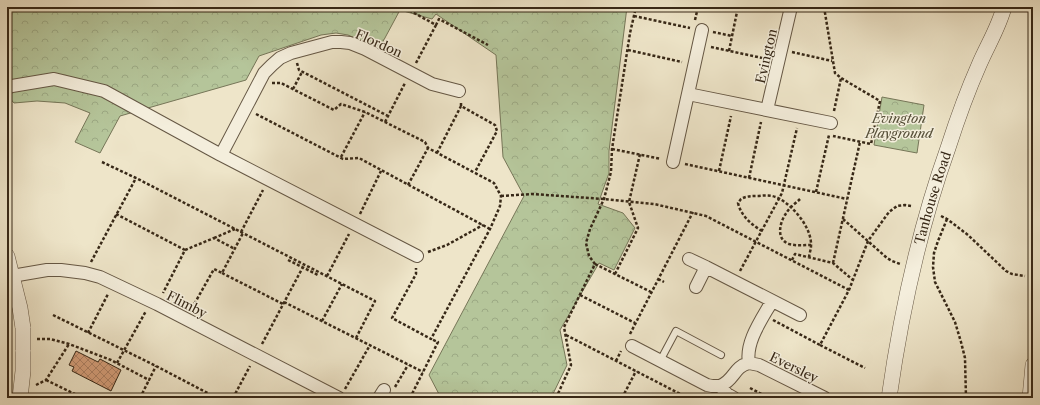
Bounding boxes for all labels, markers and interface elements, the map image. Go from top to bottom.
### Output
street label: Flordon [353,26,405,60]
street label: Evington [752,27,780,85]
park label: Evington Playground [864,110,934,141]
street label: Tanhouse Road [911,149,954,246]
street label: Flimby [164,287,211,321]
street label: Eversley [767,348,822,386]

